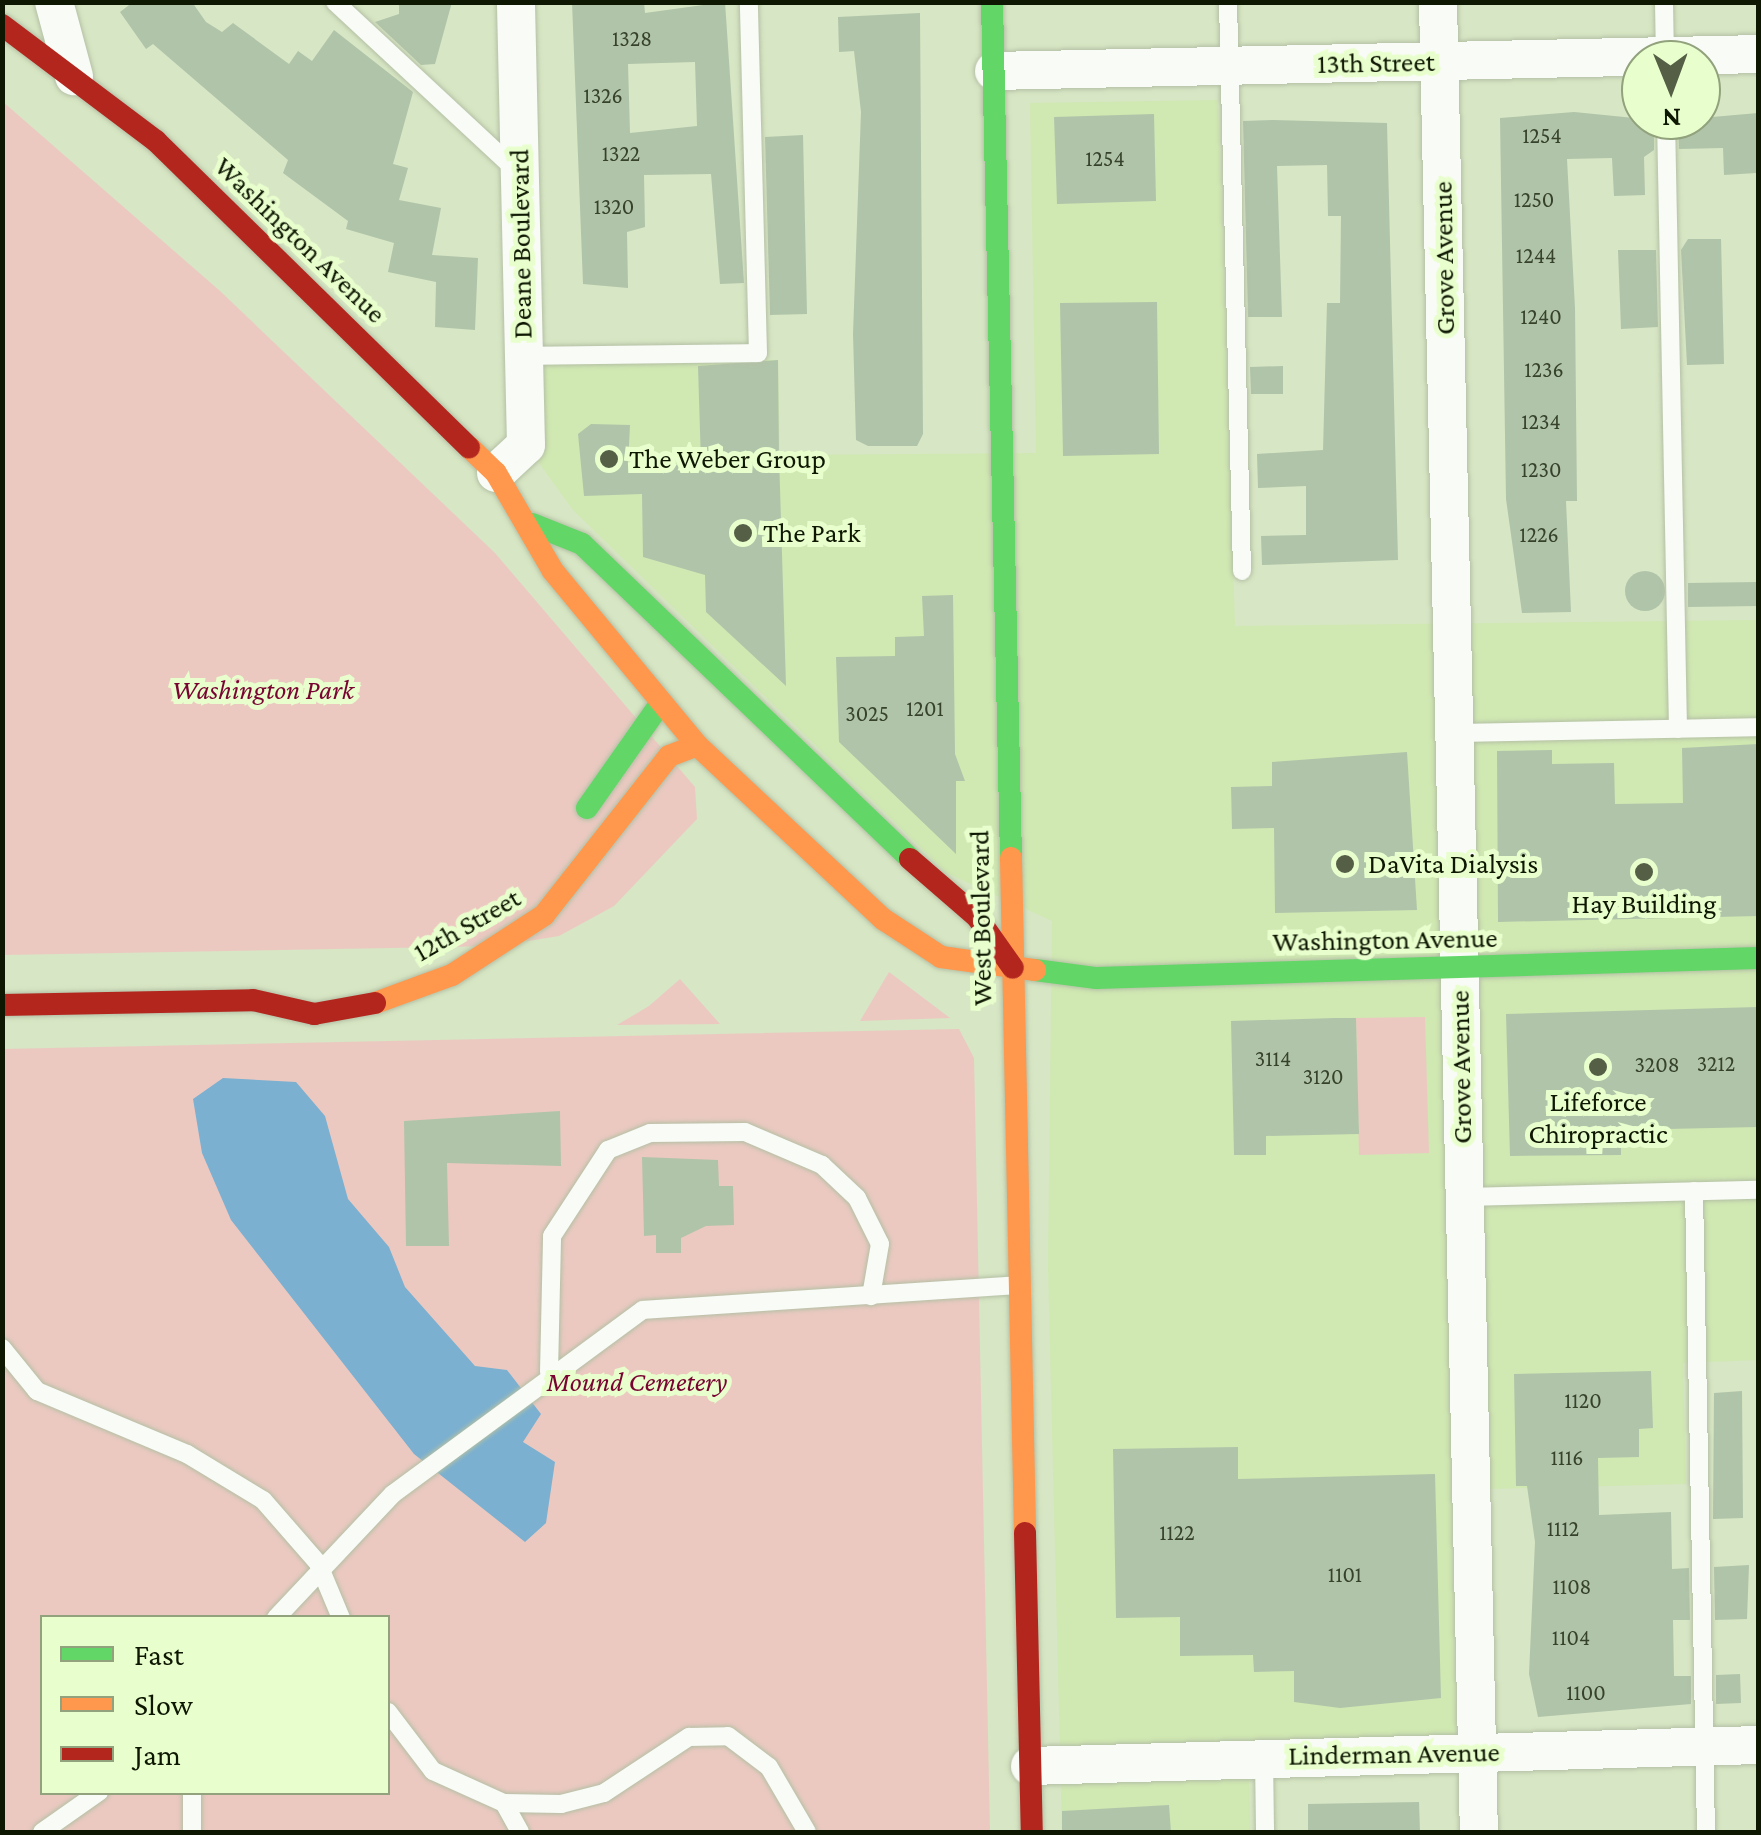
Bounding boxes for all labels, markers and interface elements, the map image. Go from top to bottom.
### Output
house number: 1328 [612,26,652,52]
north arrow [1621,40,1721,140]
street label: 13th Street [1317,45,1435,81]
house number: 1326 [583,83,623,109]
text: N [1662,103,1681,134]
house number: 1254 [1522,123,1562,149]
house number: 1322 [602,141,640,167]
house number: 1254 [1085,146,1125,172]
street label: Deane Boulevard [503,149,539,339]
street label: Washington Avenue [207,150,393,330]
street label: Grove Avenue [1426,181,1462,335]
house number: 1250 [1514,187,1554,213]
house number: 1320 [594,194,634,220]
house number: 1244 [1516,243,1556,269]
house number: 1240 [1520,304,1562,330]
house number: 1236 [1524,357,1564,383]
house number: 1234 [1521,409,1561,435]
place label: The Weber Group [629,442,826,476]
marker: The Weber Group [598,448,620,470]
house number: 1230 [1521,457,1561,483]
place label: The Park [763,516,861,550]
marker: The Park [732,522,754,544]
house number: 1226 [1519,522,1559,548]
park label: Washington Park [172,673,354,707]
house number: 1201 [906,696,944,722]
house number: 3025 [845,701,889,727]
street label: West Boulevard [963,830,999,1006]
place label: DaVita Dialysis [1368,847,1538,881]
marker: DaVita Dialysis [1332,851,1358,877]
marker: Hay Building [1633,861,1655,883]
street label: 12th Street [408,881,526,969]
place label: Hay Building [1572,887,1716,921]
street label: Washington Avenue [1272,921,1498,959]
street label: Grove Avenue [1443,990,1479,1144]
house number: 3114 [1255,1046,1291,1072]
house number: 3212 [1697,1051,1735,1077]
house number: 3208 [1634,1052,1680,1078]
marker: Lifeforce Chiropractic [1585,1054,1611,1080]
house number: 3120 [1303,1064,1343,1090]
place label: Lifeforce Chiropractic [1528,1085,1668,1151]
park label: Mound Cemetery [547,1365,727,1399]
house number: 1120 [1564,1388,1602,1414]
house number: 1116 [1550,1445,1584,1471]
house number: 1112 [1547,1516,1579,1542]
house number: 1122 [1159,1520,1195,1546]
house number: 1101 [1328,1562,1362,1588]
house number: 1108 [1553,1574,1591,1600]
legend [40,1615,390,1795]
house number: 1104 [1552,1625,1590,1651]
text: Fast [134,1638,184,1671]
house number: 1100 [1566,1680,1606,1706]
text: Slow [134,1688,193,1721]
street label: Linderman Avenue [1288,1735,1500,1773]
text: Jam [134,1738,181,1771]

